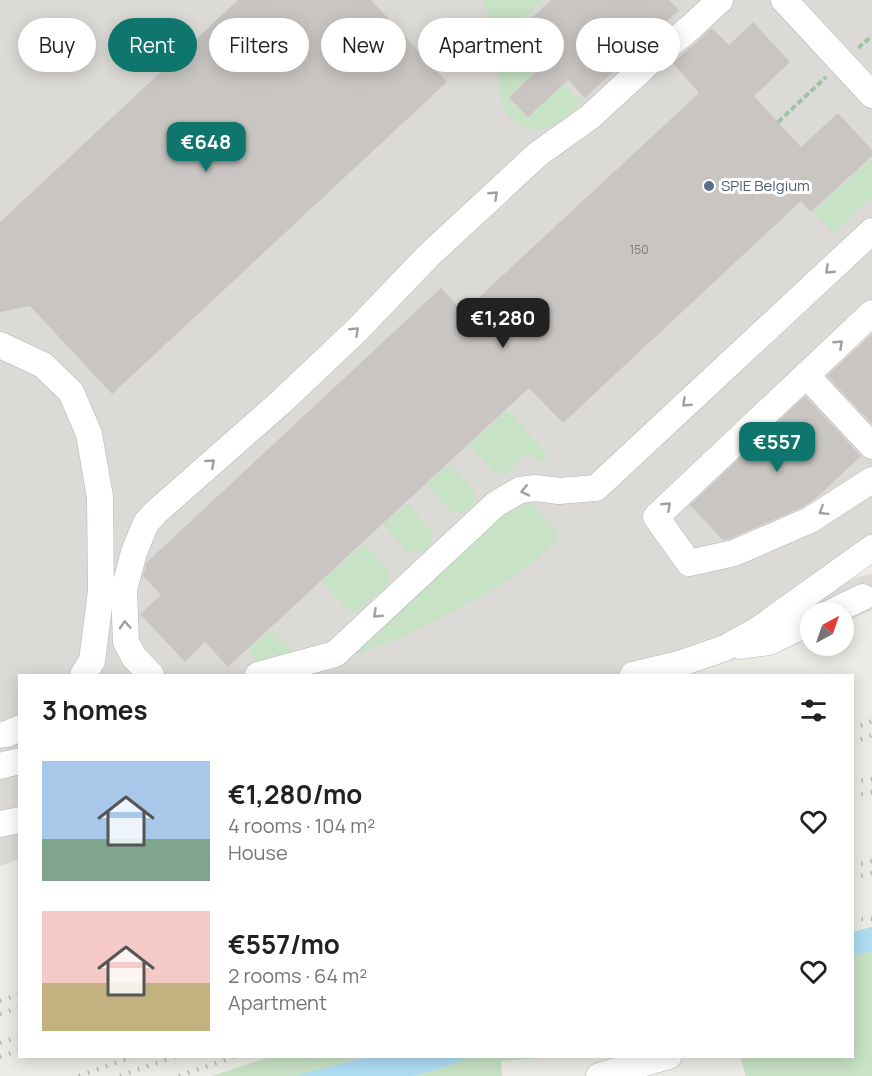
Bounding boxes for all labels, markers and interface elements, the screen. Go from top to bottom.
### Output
chip: Buy [18,18,96,72]
chip: Rent [108,18,197,72]
chip: Filters [209,18,309,72]
chip: New [321,18,406,72]
chip: Apartment [418,18,564,72]
chip: House [576,18,680,72]
pin: €648 [170,122,242,173]
text: €648 [181,128,231,155]
place label: SPIE Belgium [721,175,810,196]
marker: SPIE Belgium [702,179,716,193]
one-way arrow [487,191,498,202]
house number: 150 [630,241,648,258]
one-way arrow [825,263,836,274]
pin: €1,280 [454,298,552,349]
text: €1,280 [471,304,536,331]
one-way arrow [348,328,359,339]
one-way arrow [833,340,843,351]
one-way arrow [683,396,693,407]
pin: €557 [741,422,813,473]
text: €557 [753,428,801,455]
one-way arrow [204,459,215,470]
one-way arrow [520,483,530,496]
one-way arrow [660,502,670,513]
one-way arrow [819,504,829,516]
north arrow [800,602,854,656]
map controls [800,602,854,656]
one-way arrow [373,607,384,618]
one-way arrow [119,621,132,630]
text: 3 homes [42,692,148,728]
icon: filters [797,694,830,727]
text: €1,280/mo [228,776,362,812]
icon: home [90,785,162,857]
icon: heart [797,805,830,838]
text: 4 rooms · 104 m² [228,812,375,839]
text: House [228,839,288,866]
text: €557/mo [228,926,340,962]
icon: home [90,935,162,1007]
icon: heart [797,955,830,988]
text: 2 rooms · 64 m² [228,962,367,989]
text: Apartment [228,989,327,1016]

